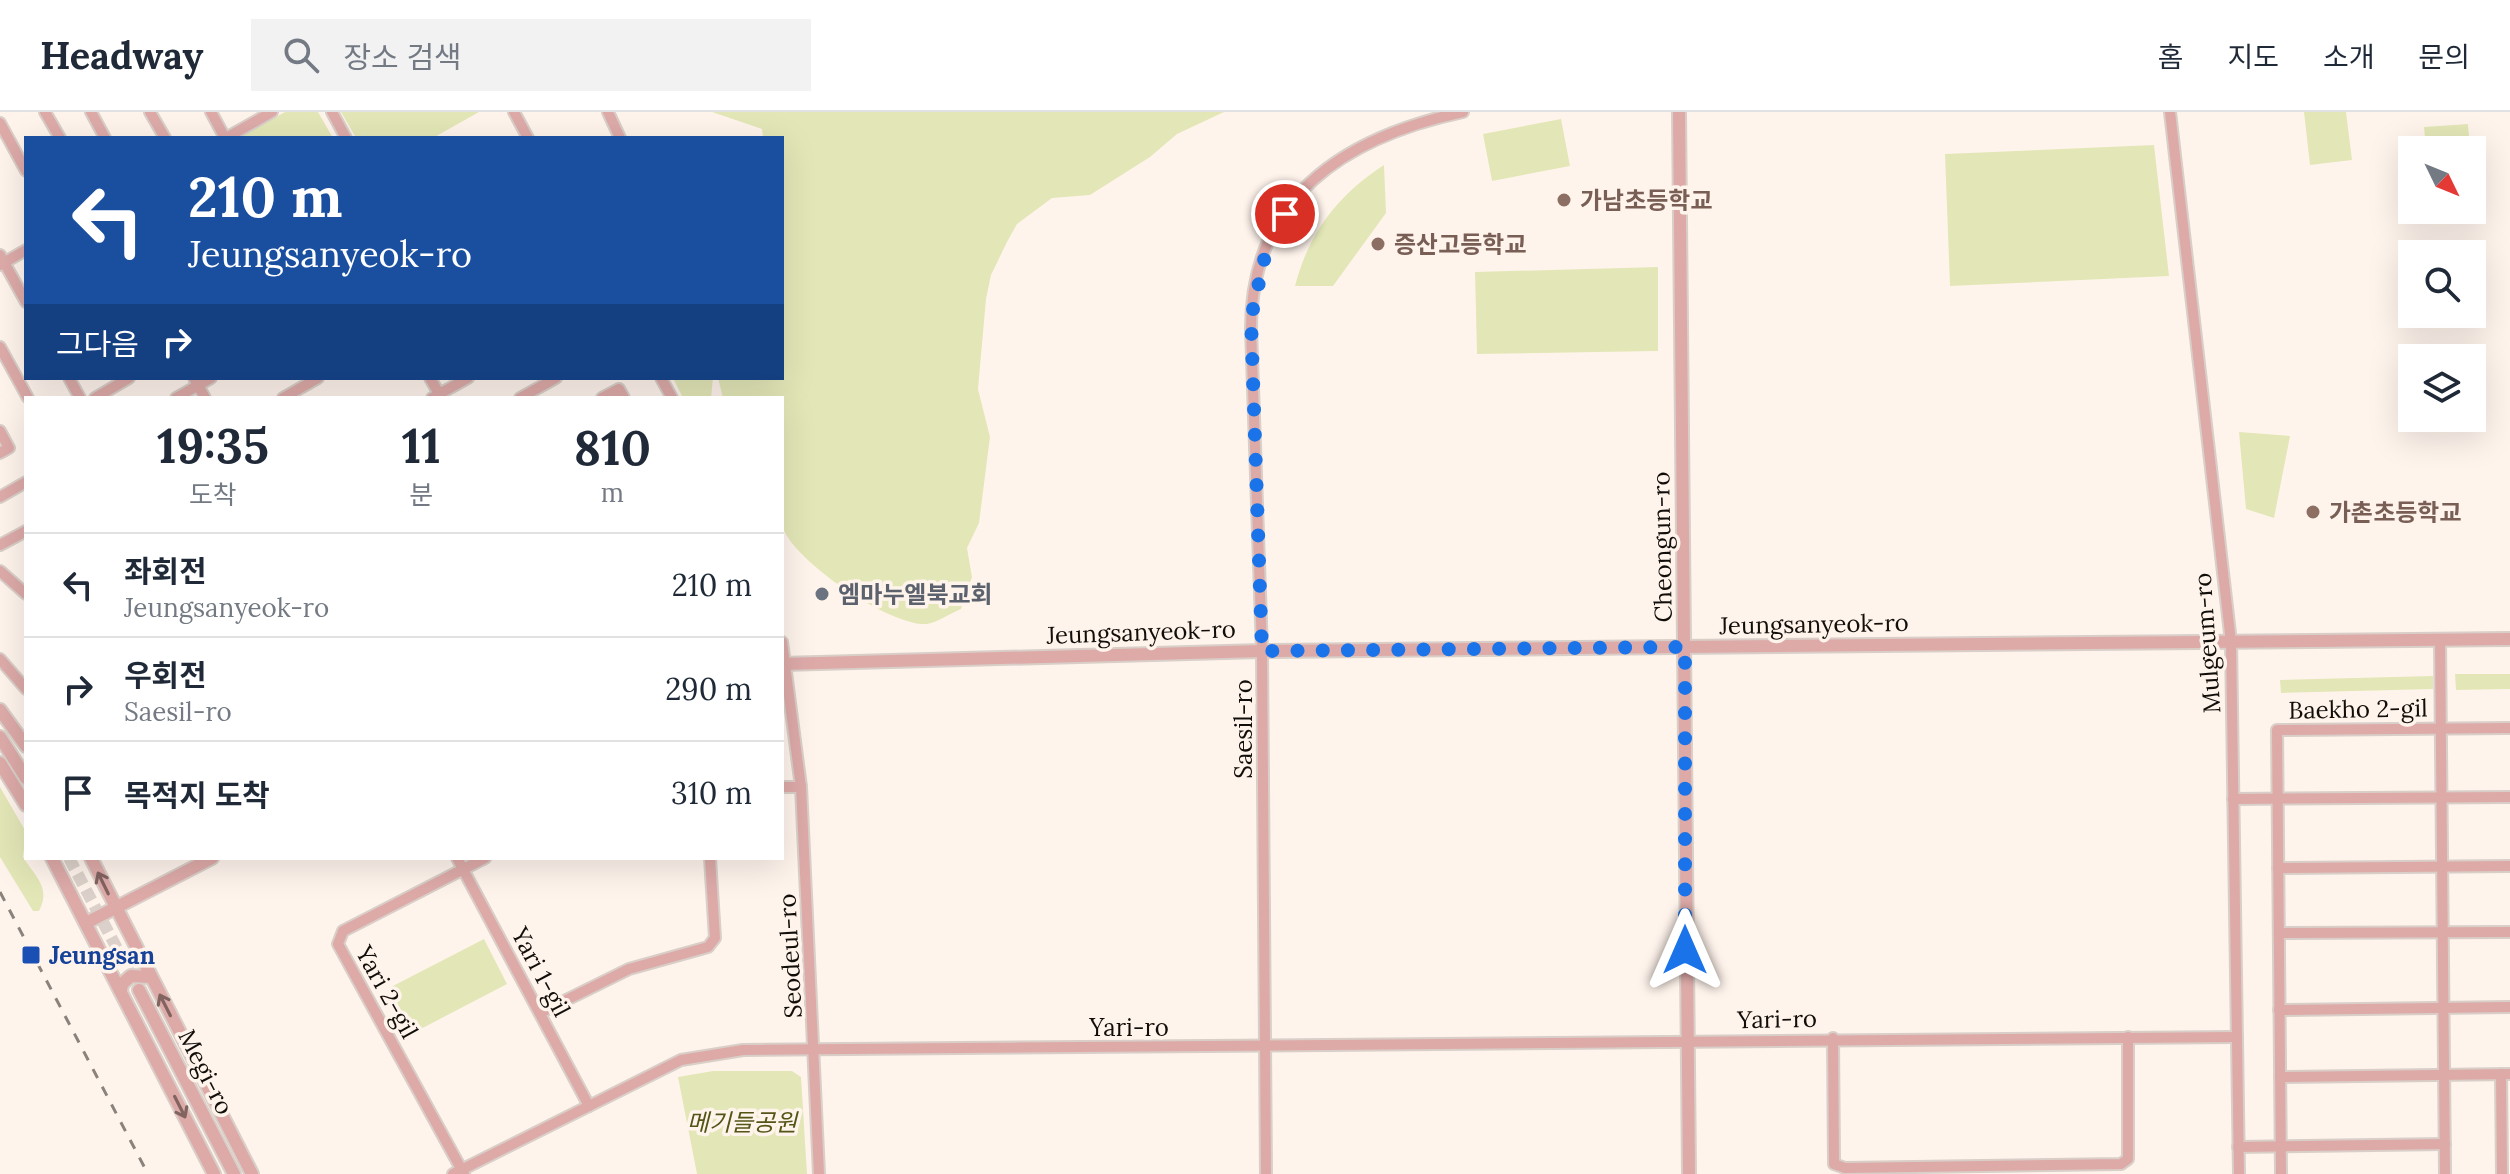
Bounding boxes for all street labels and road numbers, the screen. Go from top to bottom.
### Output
street label: Cheongun-ro [1645,471,1679,623]
street label: Mulgeum-ro [2187,572,2227,714]
street label: Jeungsanyeok-ro [1718,607,1909,641]
street label: Jeungsanyeok-ro [1045,613,1236,651]
street label: Saesil-ro [1228,679,1259,779]
street label: Baekho 2-gil [2288,692,2428,726]
street label: Seodeul-ro [771,893,809,1019]
street label: Yari 1-gil [504,921,577,1022]
street label: Yari 2-gil [348,939,425,1044]
street label: Yari-ro [1736,1003,1817,1035]
street label: Yari-ro [1088,1012,1169,1043]
street label: Megi-ro [171,1024,241,1120]

